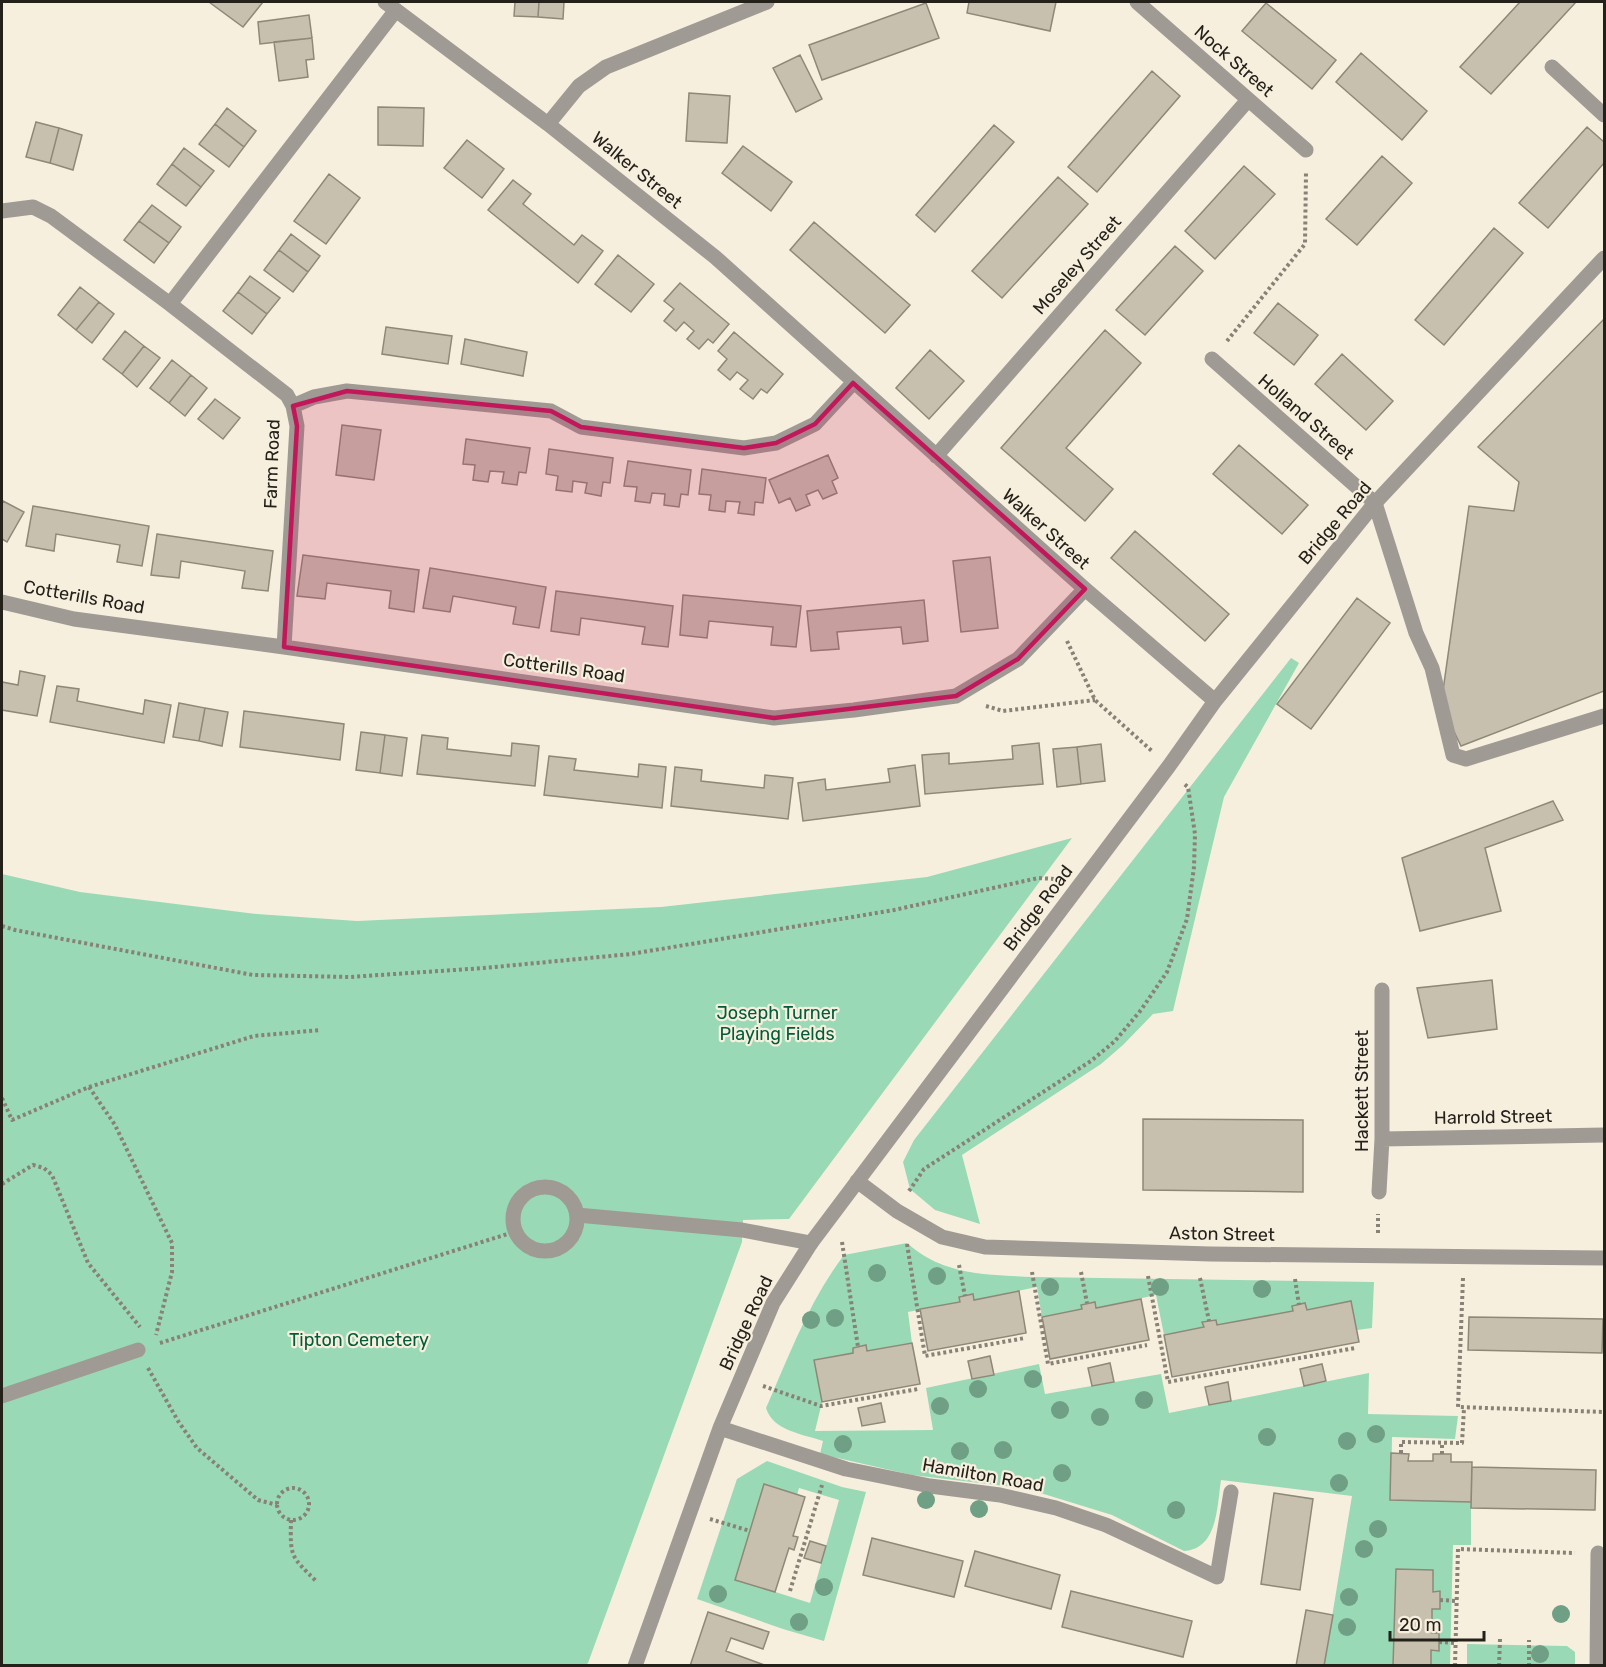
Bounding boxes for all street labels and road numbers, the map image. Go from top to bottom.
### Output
street label: Nock Street [1190,20,1278,102]
street label: Walker Street [587,127,687,213]
street label: Moseley Street [1028,211,1126,319]
street label: Holland Street [1254,369,1358,465]
street label: Farm Road [259,419,285,509]
street label: Bridge Road [1294,477,1376,569]
street label: Walker Street [998,484,1094,574]
street label: Cotterills Road [22,576,146,618]
street label: Cotterills Road [502,649,626,687]
street label: Bridge Road [999,861,1077,955]
street label: Hackett Street [1351,1030,1373,1152]
street label: Harrold Street [1434,1105,1552,1129]
street label: Aston Street [1169,1222,1275,1246]
street label: Bridge Road [715,1272,777,1374]
street label: Hamilton Road [921,1453,1045,1497]

